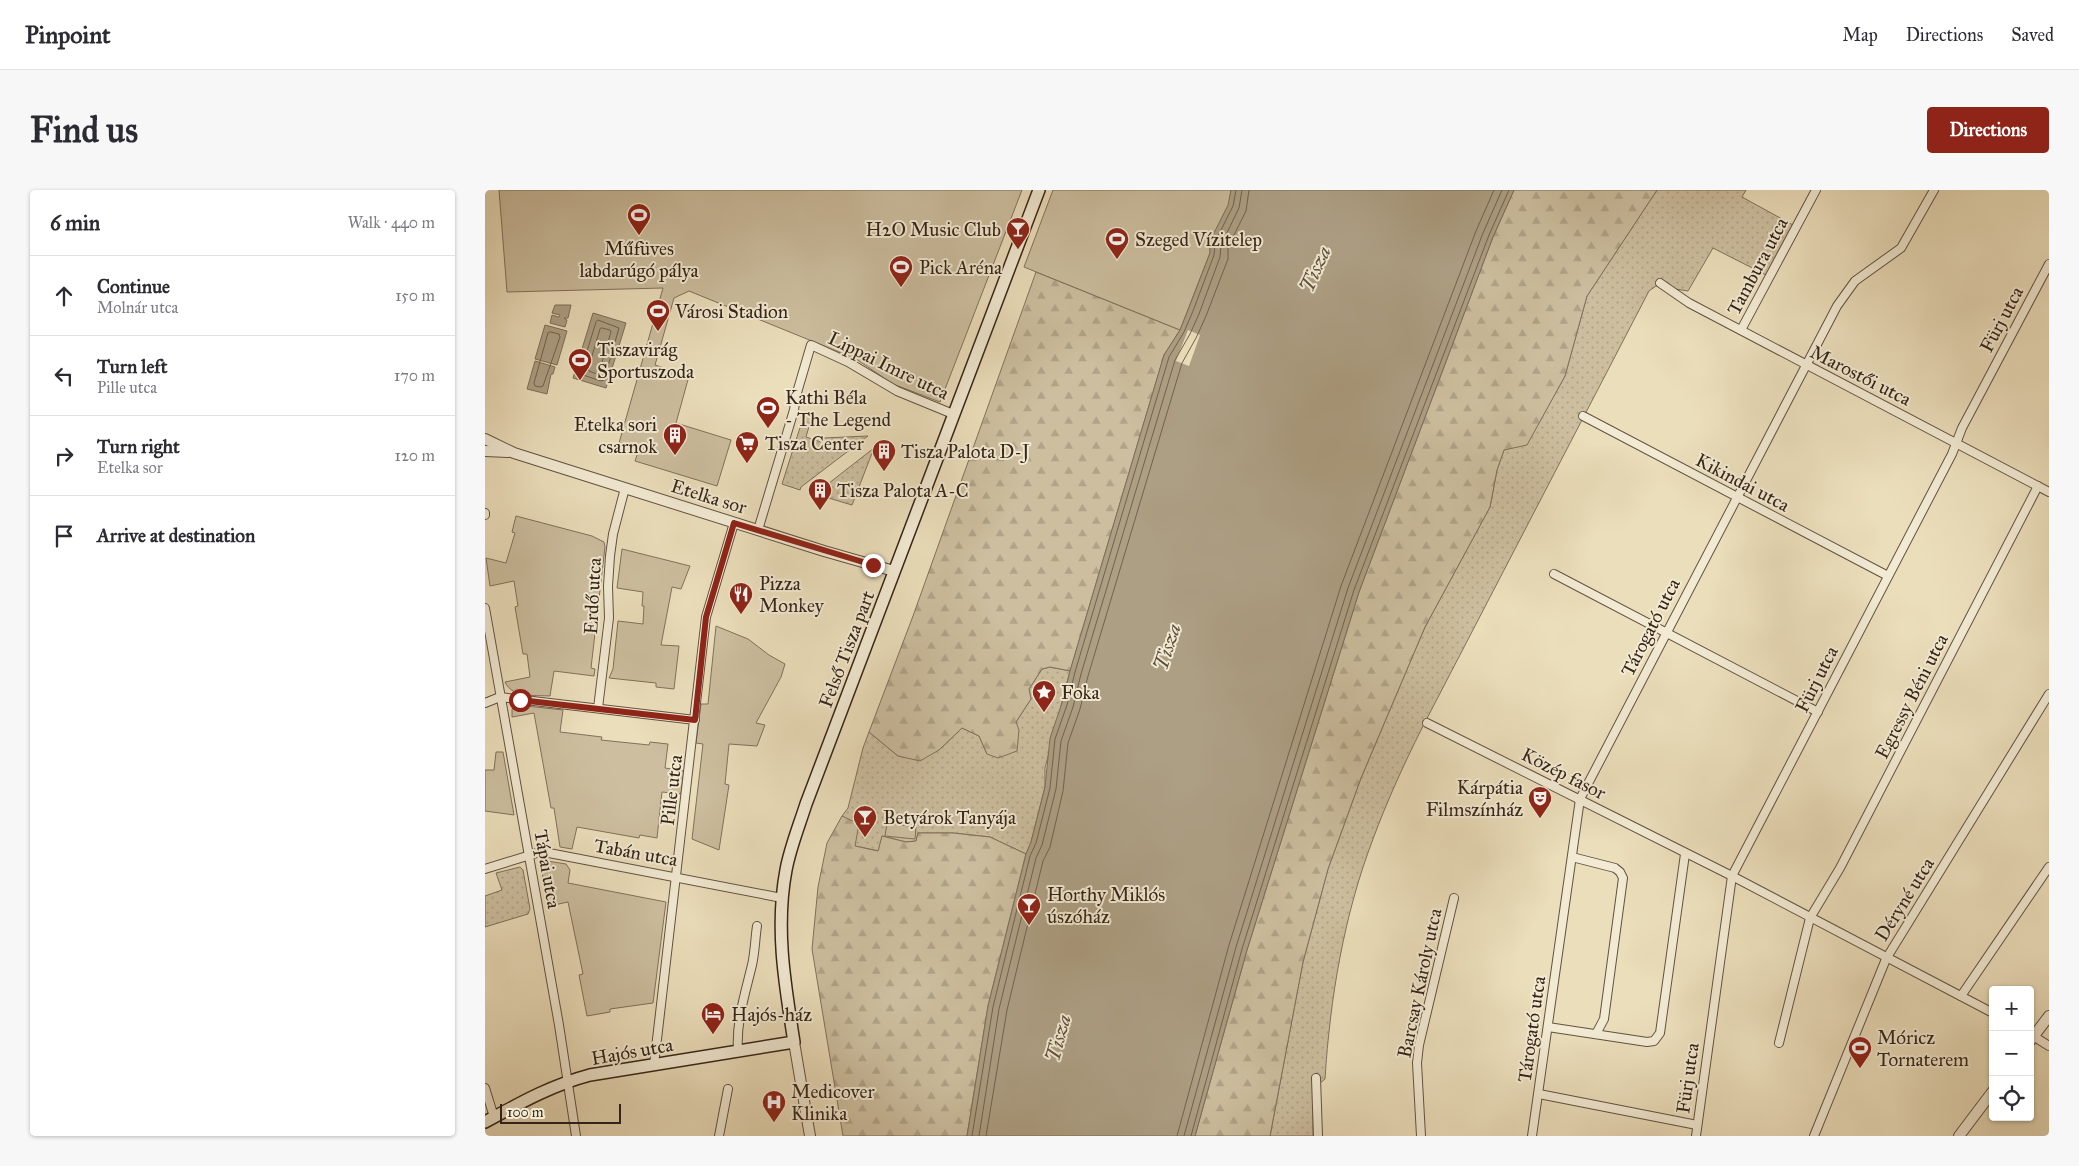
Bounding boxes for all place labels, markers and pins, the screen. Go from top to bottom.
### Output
sports icon: Műfüves labdarúgó pálya [626,202,652,236]
bar icon: H2O Music Club [1005,216,1031,250]
place label: H2O Music Club [866,218,1001,241]
sports icon: Szeged Vízitelep [1104,226,1130,260]
place label: Szeged Vízitelep [1135,228,1262,252]
place label: Műfüves labdarúgó pálya [579,237,700,283]
sports icon: Pick Aréna [888,254,914,288]
place label: Pick Aréna [919,256,1003,279]
sports icon: Városi Stadion [645,298,671,332]
place label: Városi Stadion [674,300,788,323]
place label: Tiszavirág Sportuszoda [597,338,695,383]
sports icon: Tiszavirág Sportuszoda [567,347,593,381]
place label: Kathi Béla - The Legend [785,386,891,432]
sports icon: Kathi Béla - The Legend [755,395,781,429]
place label: Etelka sori csarnok [574,413,657,458]
building icon: Etelka sori csarnok [662,422,688,456]
supermarket icon: Tisza Center [734,430,760,464]
place label: Tisza Center [765,432,865,455]
building icon: Tisza Palota D-J [871,438,897,472]
place label: Tisza Palota D-J [901,440,1030,464]
building icon: Tisza Palota A-C [807,477,833,511]
place label: Tisza Palota A-C [837,479,969,502]
place label: Pizza Monkey [759,572,825,617]
restaurant icon: Pizza Monkey [728,581,754,615]
place icon: Foka [1031,679,1057,713]
place label: Foka [1061,681,1100,704]
place label: Kárpátia Filmszínház [1426,776,1524,821]
theatre icon: Kárpátia Filmszínház [1527,785,1553,819]
bar icon: Betyárok Tanyája [852,804,878,838]
place label: Betyárok Tanyája [883,806,1017,829]
place label: Horthy Miklós úszóház [1047,883,1165,928]
bar icon: Horthy Miklós úszóház [1016,892,1042,926]
hotel icon: Hajós-ház [700,1001,726,1035]
place label: Hajós-ház [731,1003,812,1026]
place label: Móricz Tornaterem [1877,1026,1969,1071]
sports icon: Móricz Tornaterem [1847,1035,1873,1069]
place label: Medicover Klinika [791,1080,875,1125]
hospital icon: Medicover Klinika [761,1089,787,1123]

